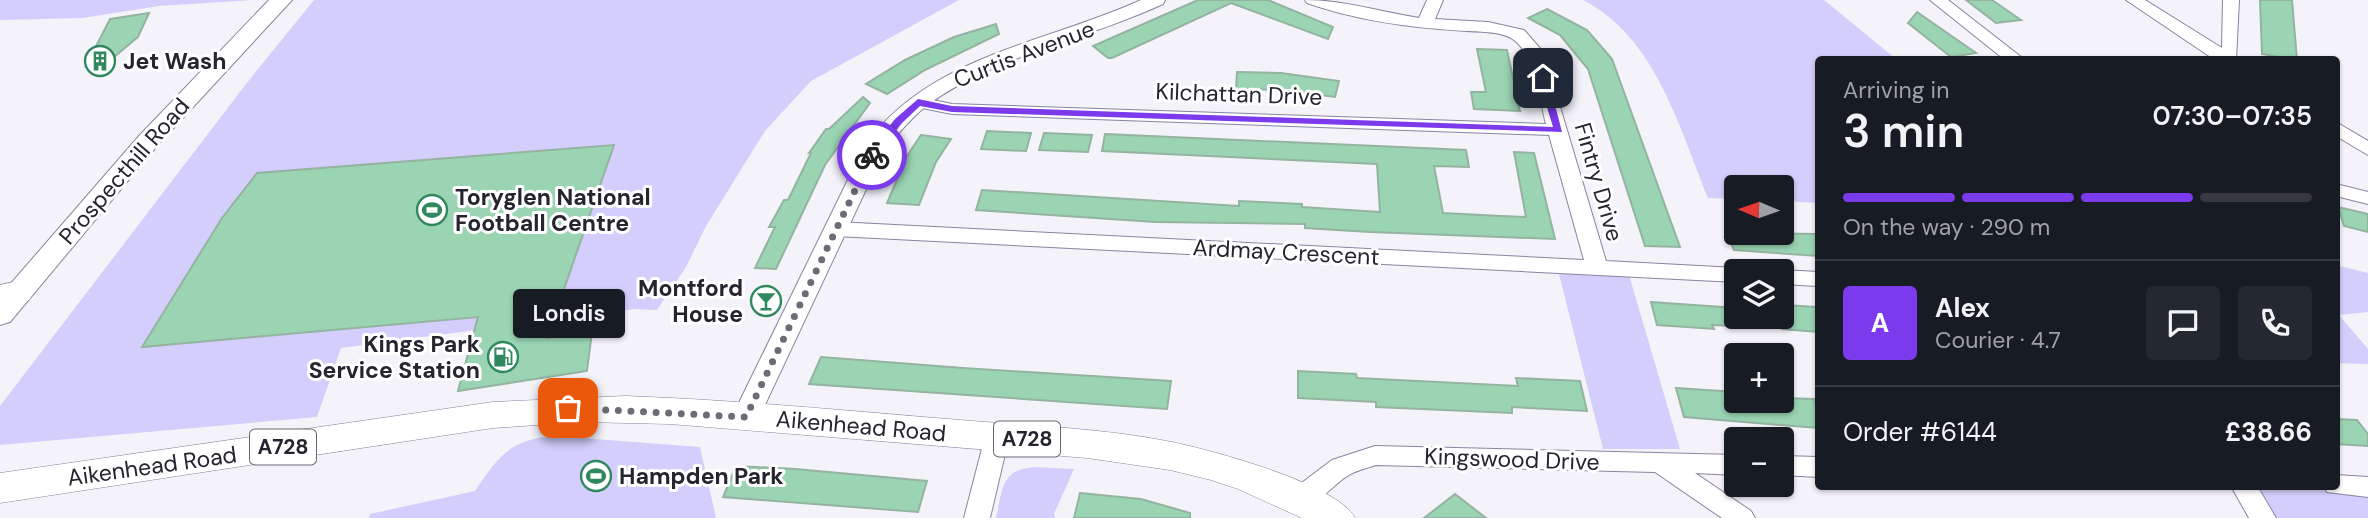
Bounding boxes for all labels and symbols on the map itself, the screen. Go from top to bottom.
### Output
street label: Curtis Avenue [949,13,1099,95]
building icon: Jet Wash [83,44,117,78]
place label: Jet Wash [123,46,226,76]
pin [1513,48,1573,108]
street label: Kilchattan Drive [1155,76,1323,112]
street label: Prospecthill Road [52,92,196,250]
street label: Fintry Drive [1568,119,1630,245]
courier [837,120,907,190]
north arrow [1724,175,1794,245]
place label: Toryglen National Football Centre [455,182,651,238]
sports icon: Toryglen National Football Centre [415,193,449,227]
street label: Ardmay Crescent [1192,232,1380,272]
place label: Montford House [638,273,743,329]
bar icon: Montford House [749,284,783,318]
callout: Londis [512,289,624,338]
place label: Kings Park Service Station [309,329,480,385]
fuel station icon: Kings Park Service Station [486,340,520,374]
pin [538,378,598,438]
street label: Aikenhead Road [775,404,947,448]
road number: A728 [994,422,1060,457]
road number: A728 [250,430,316,464]
street label: Aikenhead Road [65,439,239,493]
street label: Kingswood Drive [1424,441,1600,477]
sports icon: Hampden Park [579,459,613,493]
place label: Hampden Park [619,461,784,491]

